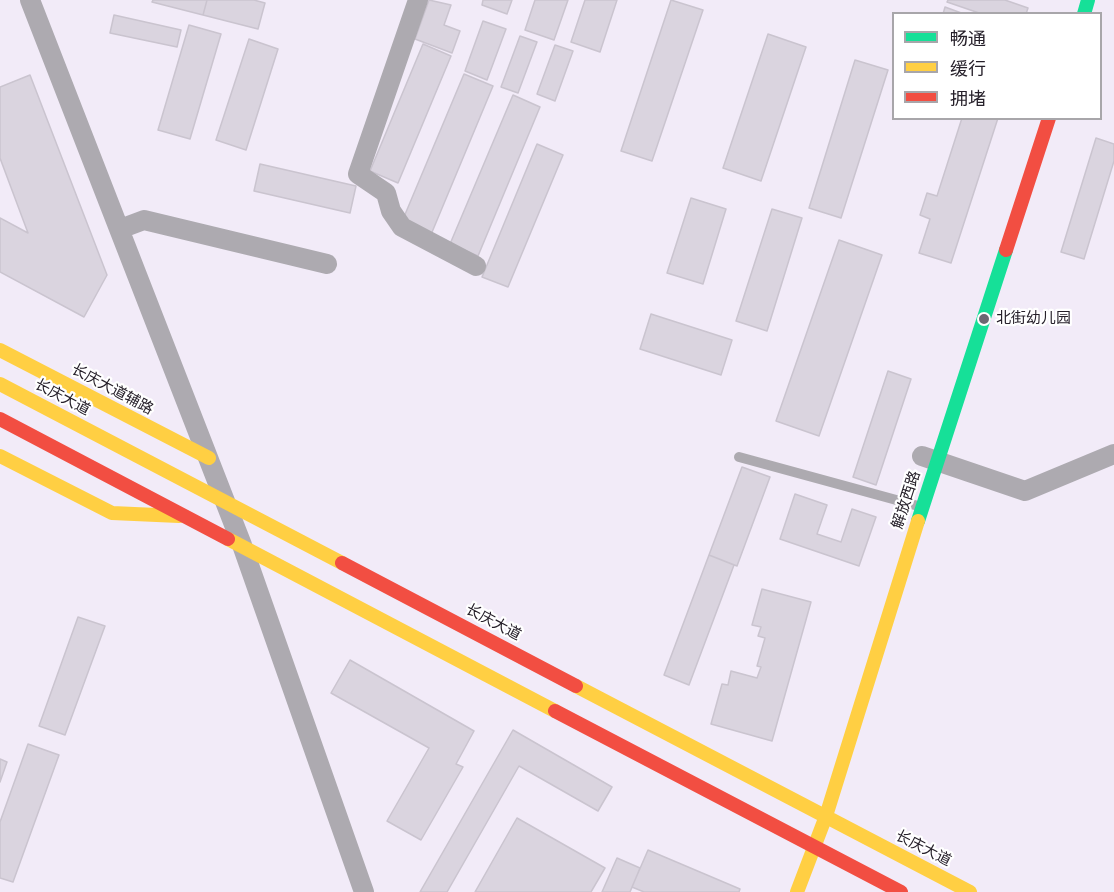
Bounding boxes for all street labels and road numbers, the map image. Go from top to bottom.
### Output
street label: 长庆大道辅路 [68,361,156,419]
street label: 长庆大道 [31,376,93,420]
street label: 解放西路 [889,469,925,531]
street label: 长庆大道 [462,601,524,645]
street label: 长庆大道 [892,827,954,871]

